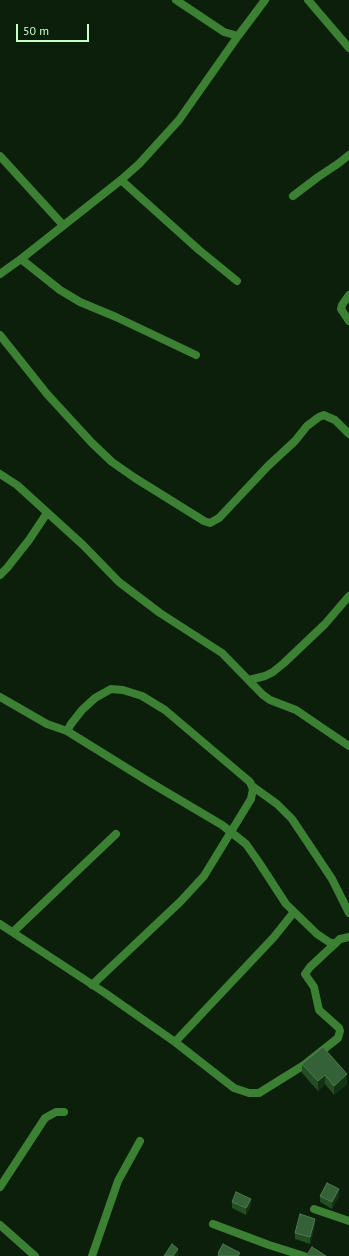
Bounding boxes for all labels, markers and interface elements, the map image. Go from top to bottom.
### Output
scale bar [18,16,91,42]
text: 50 m [23,23,49,38]

